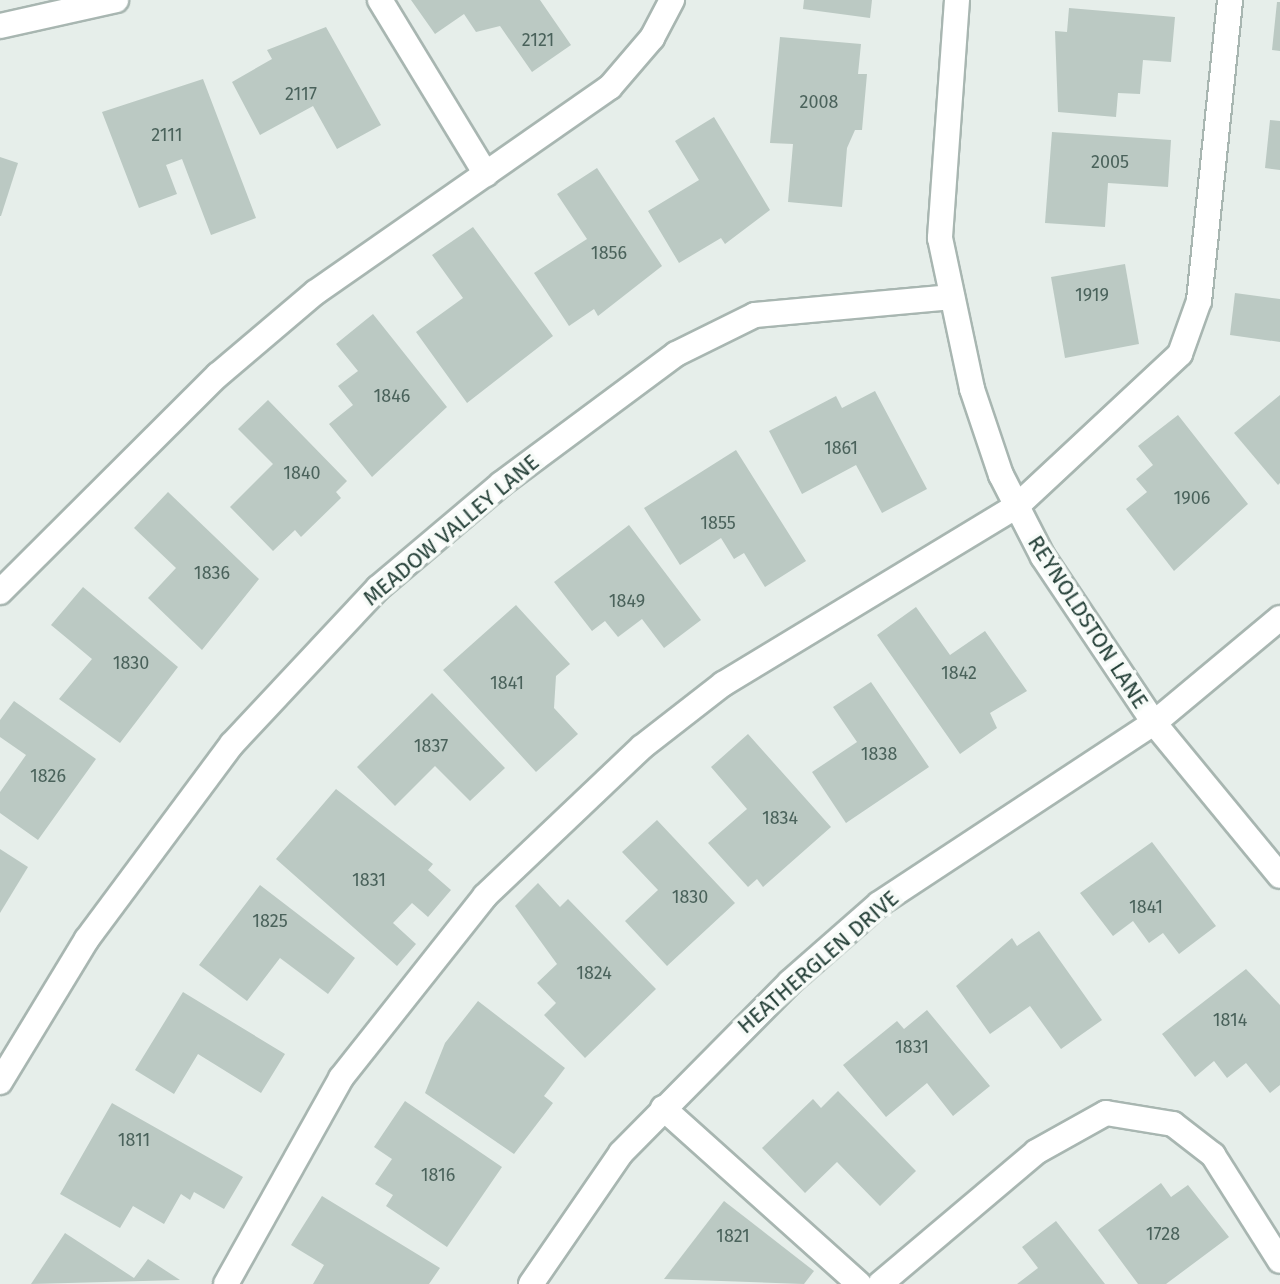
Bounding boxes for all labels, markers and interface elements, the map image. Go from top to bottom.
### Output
house number: 2121 [522,29,554,51]
house number: 2117 [285,83,317,105]
house number: 2008 [800,91,838,113]
house number: 2111 [151,124,183,146]
house number: 2005 [1091,151,1129,173]
house number: 1856 [591,242,627,264]
house number: 1919 [1075,284,1109,306]
house number: 1846 [374,385,410,407]
house number: 1861 [824,437,858,459]
street label: MEADOW VALLEY LANE [358,449,544,611]
house number: 1840 [283,462,321,484]
house number: 1906 [1174,487,1210,509]
house number: 1855 [700,512,736,534]
street label: REYNOLDSTON LANE [1022,531,1154,713]
house number: 1836 [194,562,230,584]
house number: 1849 [609,590,645,612]
house number: 1830 [113,652,149,674]
house number: 1842 [941,662,977,684]
house number: 1841 [490,672,524,694]
house number: 1837 [414,735,448,757]
house number: 1838 [861,743,897,765]
house number: 1826 [30,765,66,787]
house number: 1834 [762,807,798,829]
house number: 1831 [352,869,386,891]
street label: HEATHERGLEN DRIVE [732,885,904,1039]
house number: 1830 [672,886,708,908]
house number: 1841 [1129,896,1163,918]
house number: 1825 [252,910,288,932]
house number: 1824 [576,962,612,984]
house number: 1814 [1213,1009,1247,1031]
house number: 1831 [895,1036,929,1058]
house number: 1811 [118,1129,150,1151]
house number: 1816 [421,1164,455,1186]
house number: 1728 [1146,1223,1180,1245]
house number: 1821 [716,1225,750,1247]

